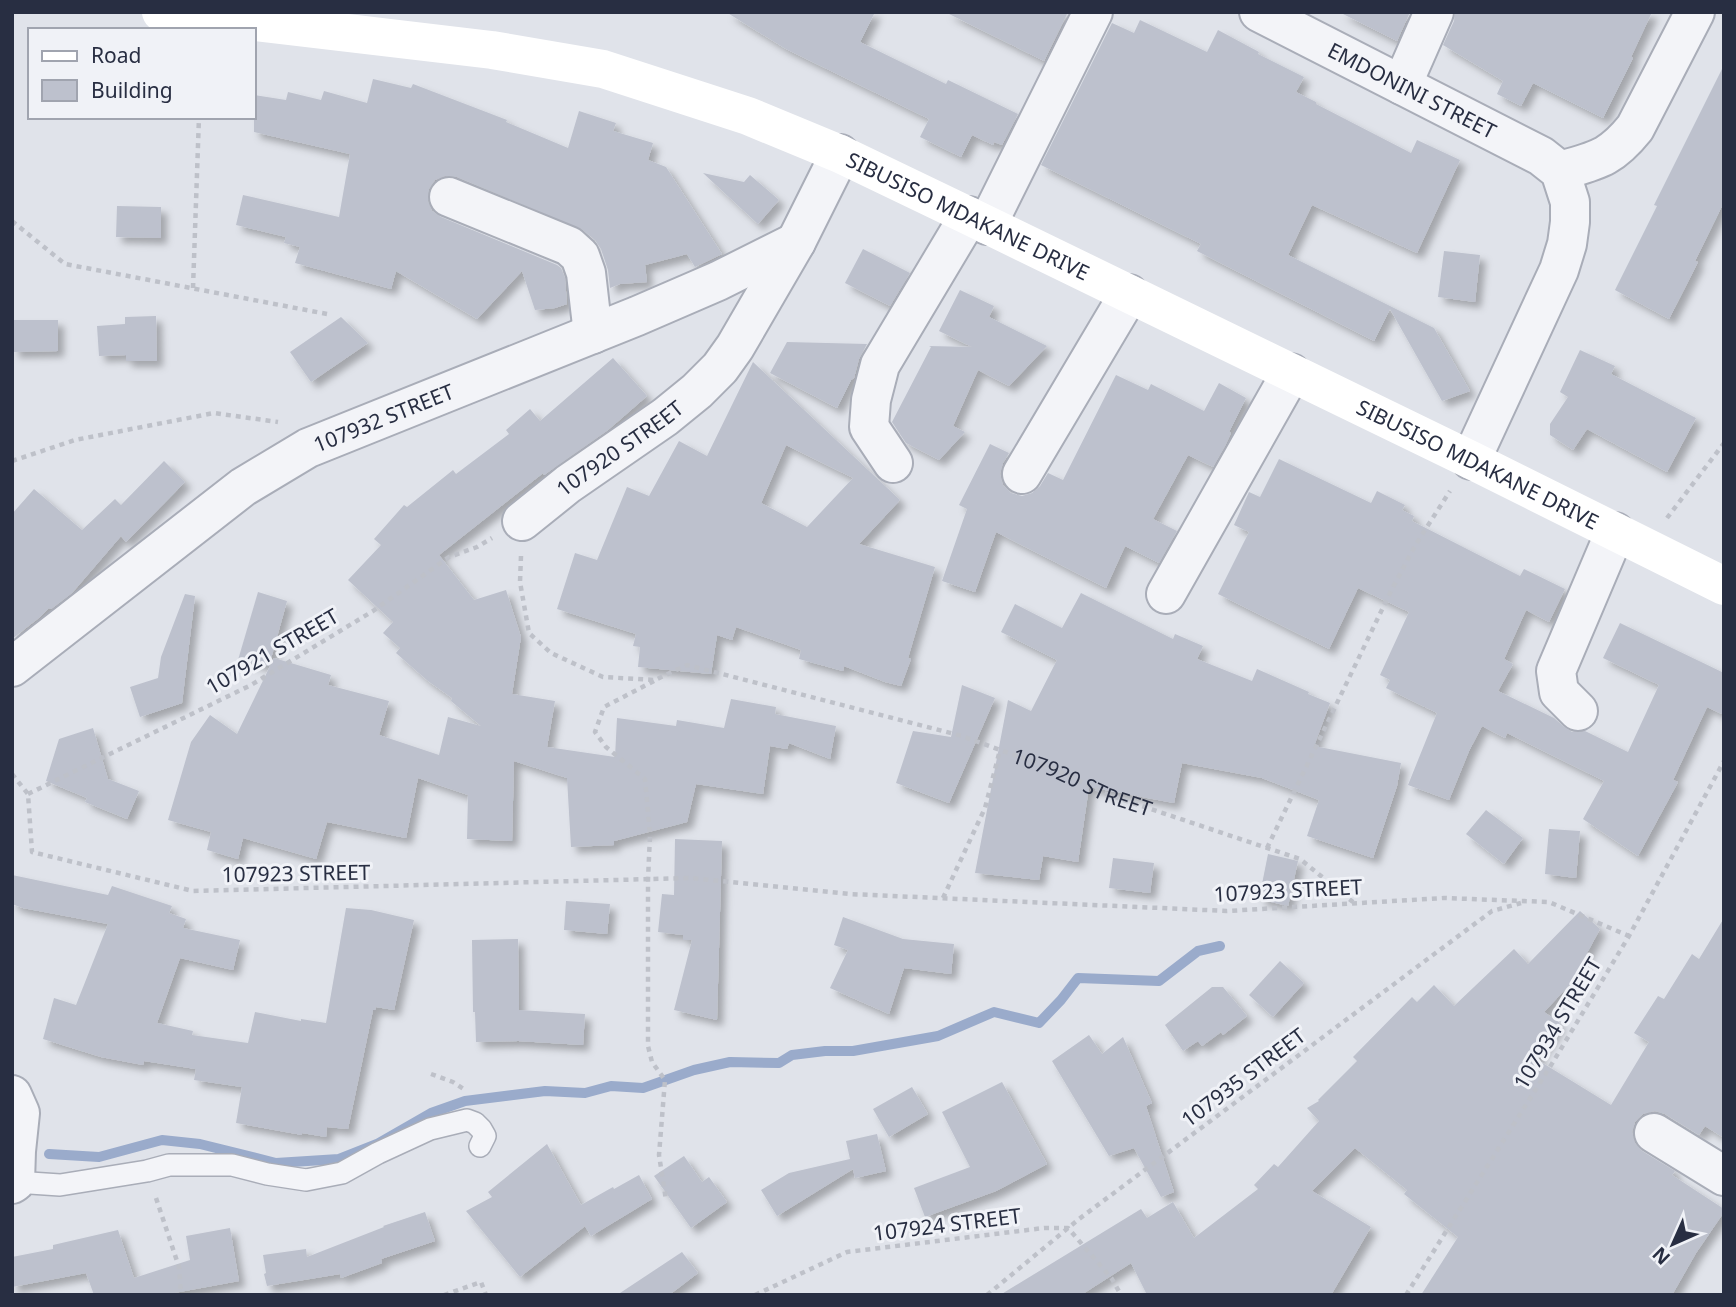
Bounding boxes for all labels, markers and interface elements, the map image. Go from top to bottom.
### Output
legend [28,28,256,119]
street label: EMDONINI STREET [1323,36,1501,145]
text: Road [91,41,141,69]
text: Building [91,76,173,104]
street label: SIBUSISO MDAKANE DRIVE [842,145,1094,286]
street label: 107932 STREET [309,377,458,458]
street label: SIBUSISO MDAKANE DRIVE [1352,393,1604,535]
street label: 107920 STREET [550,394,689,502]
street label: 107921 STREET [201,602,344,700]
street label: 107920 STREET [1008,741,1156,823]
street label: 107923 STREET [221,858,371,888]
street label: 107923 STREET [1213,872,1363,908]
street label: 107934 STREET [1507,952,1607,1094]
street label: 107935 STREET [1175,1021,1311,1133]
street label: 107924 STREET [871,1201,1023,1247]
north arrow [1638,1209,1708,1279]
text: N [1646,1241,1676,1271]

